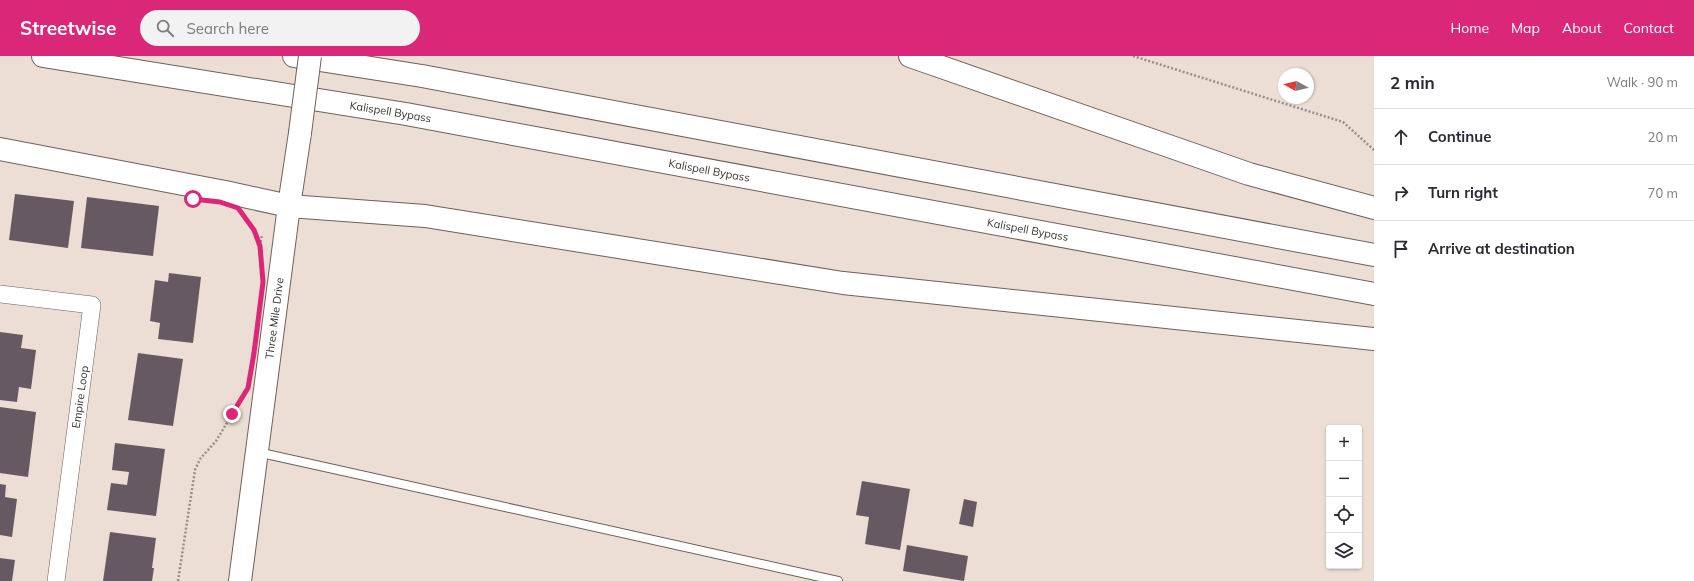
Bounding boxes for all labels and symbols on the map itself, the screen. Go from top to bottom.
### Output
north arrow [1278,68,1314,104]
street label: Kalispell Bypass [349,98,433,126]
street label: Kalispell Bypass [667,156,751,185]
route start [184,190,202,208]
street label: Kalispell Bypass [986,215,1070,244]
street label: Three Mile Drive [262,277,287,360]
street label: Empire Loop [69,364,91,429]
route end [223,405,241,423]

